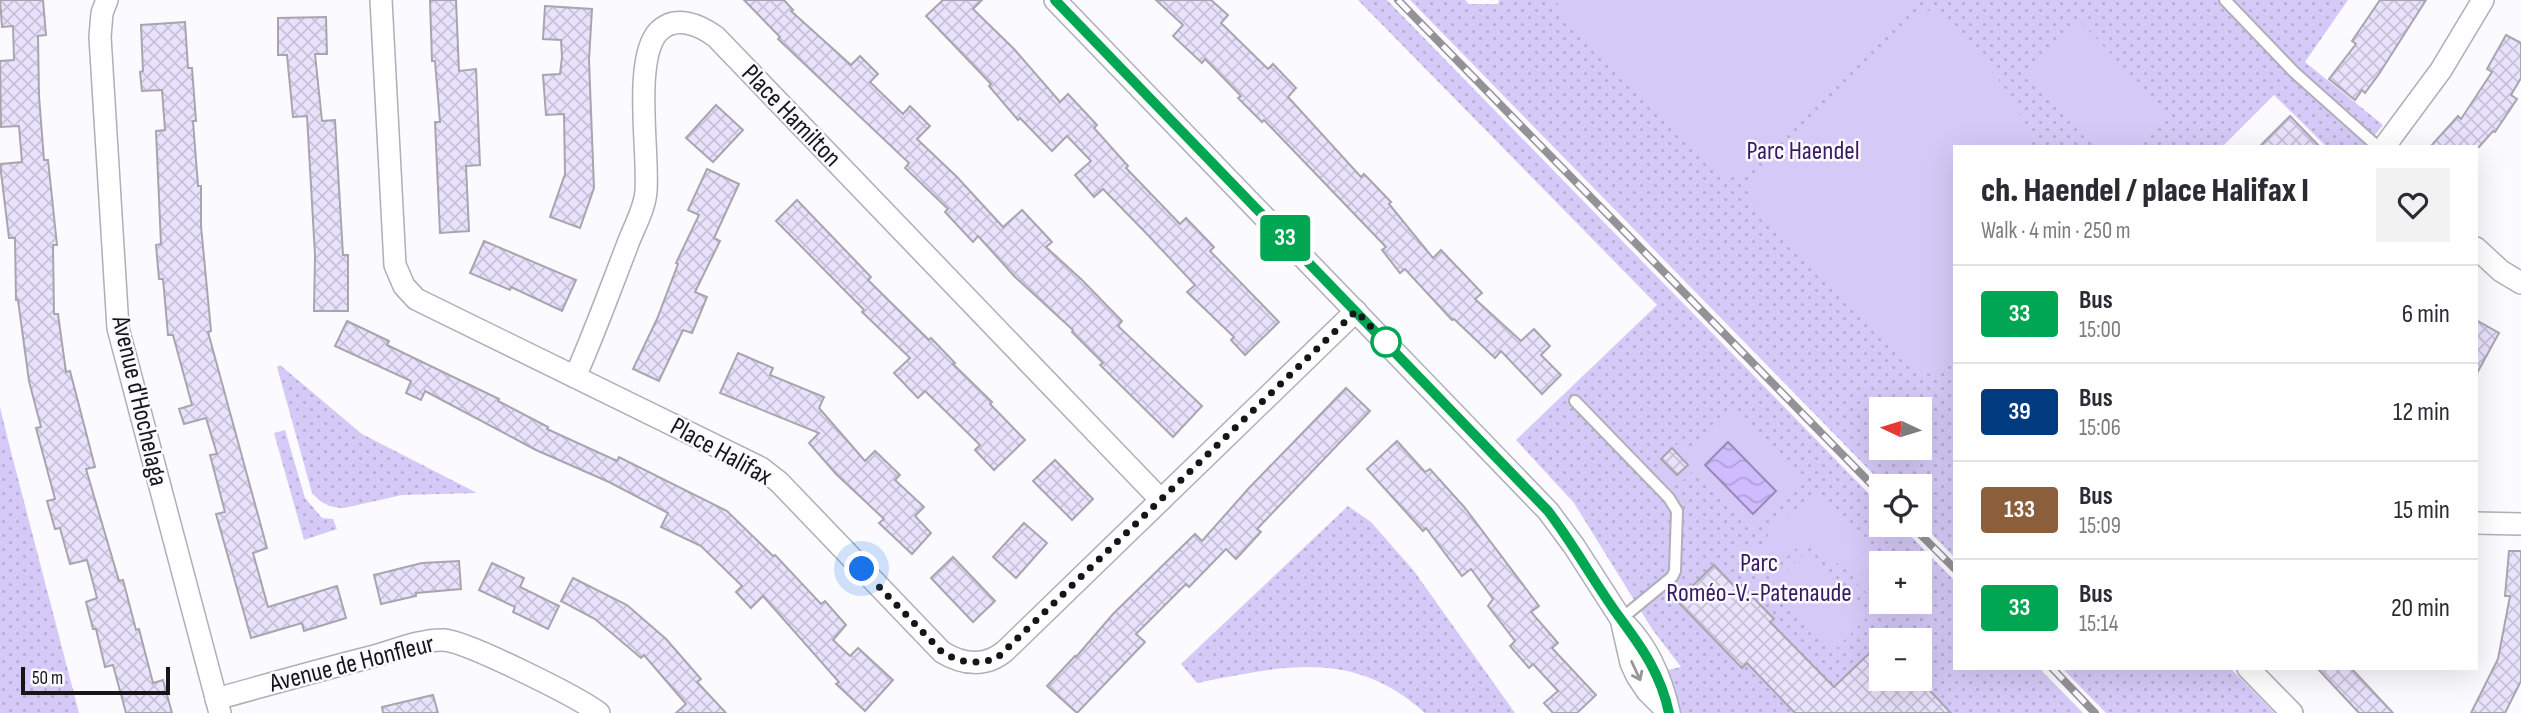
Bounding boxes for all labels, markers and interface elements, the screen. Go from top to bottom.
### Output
street label: Place Hamilton [735,58,847,174]
park label: Parc Haendel [1746,136,1860,167]
button: heart [2376,168,2450,242]
text: ch. Haendel / place Halifax I [1981,171,2309,211]
line badge: 33 [1254,215,1316,261]
text: Walk · 4 min · 250 m [1981,217,2131,245]
text: 33 [1274,223,1296,252]
text: Bus [2079,285,2113,316]
text: 33 [2009,299,2030,328]
text: 6 min [2402,299,2450,330]
street label: Avenue d'Hochelaga [104,312,174,489]
text: 15:00 [2079,316,2121,344]
unlabelled marker [1371,327,1401,357]
text: Bus [2079,383,2113,414]
north arrow [1869,397,1932,460]
map controls [1869,397,1932,691]
text: 39 [2008,397,2031,426]
text: 12 min [2393,397,2450,428]
street label: Place Halifax [665,412,777,493]
text: 15:06 [2079,414,2121,442]
button: locate [1869,474,1932,537]
text: Bus [2079,481,2113,512]
text: 133 [2004,495,2035,524]
text: 15 min [2394,495,2450,526]
text: 15:09 [2079,512,2121,540]
park label: Parc Roméo-V.-Patenaude [1666,548,1852,609]
your location [844,551,879,586]
button: + [1869,551,1932,614]
text: Bus [2079,579,2113,610]
text: 33 [2009,593,2030,622]
text: 20 min [2391,593,2450,624]
text: 15:14 [2079,610,2118,638]
street label: Avenue de Honfleur [266,628,438,700]
button: − [1869,628,1932,691]
one-way arrow [1630,660,1643,681]
scale bar [21,664,170,696]
text: 50 m [32,667,63,690]

